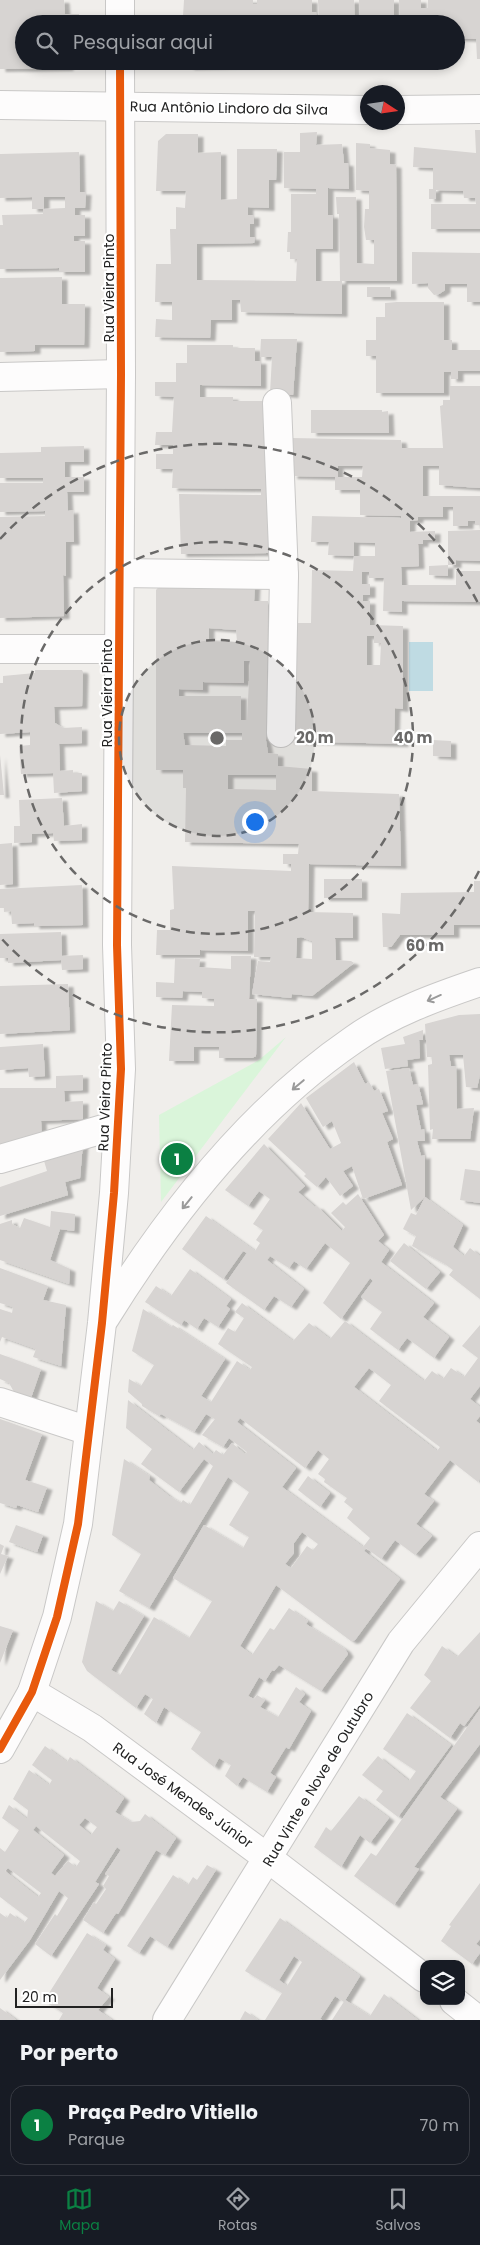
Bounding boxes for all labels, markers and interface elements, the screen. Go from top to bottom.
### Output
search box [15,15,465,70]
icon: search [33,29,61,57]
text: Pesquisar aqui [73,29,213,56]
north arrow [360,85,405,130]
street label: Rua Antônio Lindoro da Silva [130,96,328,120]
street label: Rua Vieira Pinto [99,234,119,342]
street label: Rua Vieira Pinto [97,639,117,747]
text: 20 m [296,727,334,748]
text: 40 m [393,727,433,748]
centre of rings [208,729,226,747]
your location [242,809,268,835]
text: 60 m [406,935,444,956]
one-way arrow [427,994,442,1004]
street label: Rua Vieira Pinto [93,1042,117,1152]
one-way arrow [291,1079,304,1090]
pin: 1 [161,1140,193,1178]
one-way arrow [181,1196,192,1209]
street label: Rua Vinte e Nove de Outubro [258,1688,378,1870]
street label: Rua José Mendes Júnior [109,1737,257,1853]
map controls [420,1960,465,2005]
button: layers [420,1960,465,2005]
scale bar [15,1985,112,2008]
text: 20 m [22,1987,57,2007]
text: Por perto [20,2038,118,2067]
text: Praça Pedro Vitiello [68,2099,258,2126]
text: 1 [34,2114,40,2137]
text: 70 m [419,2114,459,2137]
text: Parque [68,2128,125,2151]
tab: Mapa [59,2185,100,2236]
tab: Rotas [218,2185,257,2236]
tab: Salvos [376,2185,421,2236]

